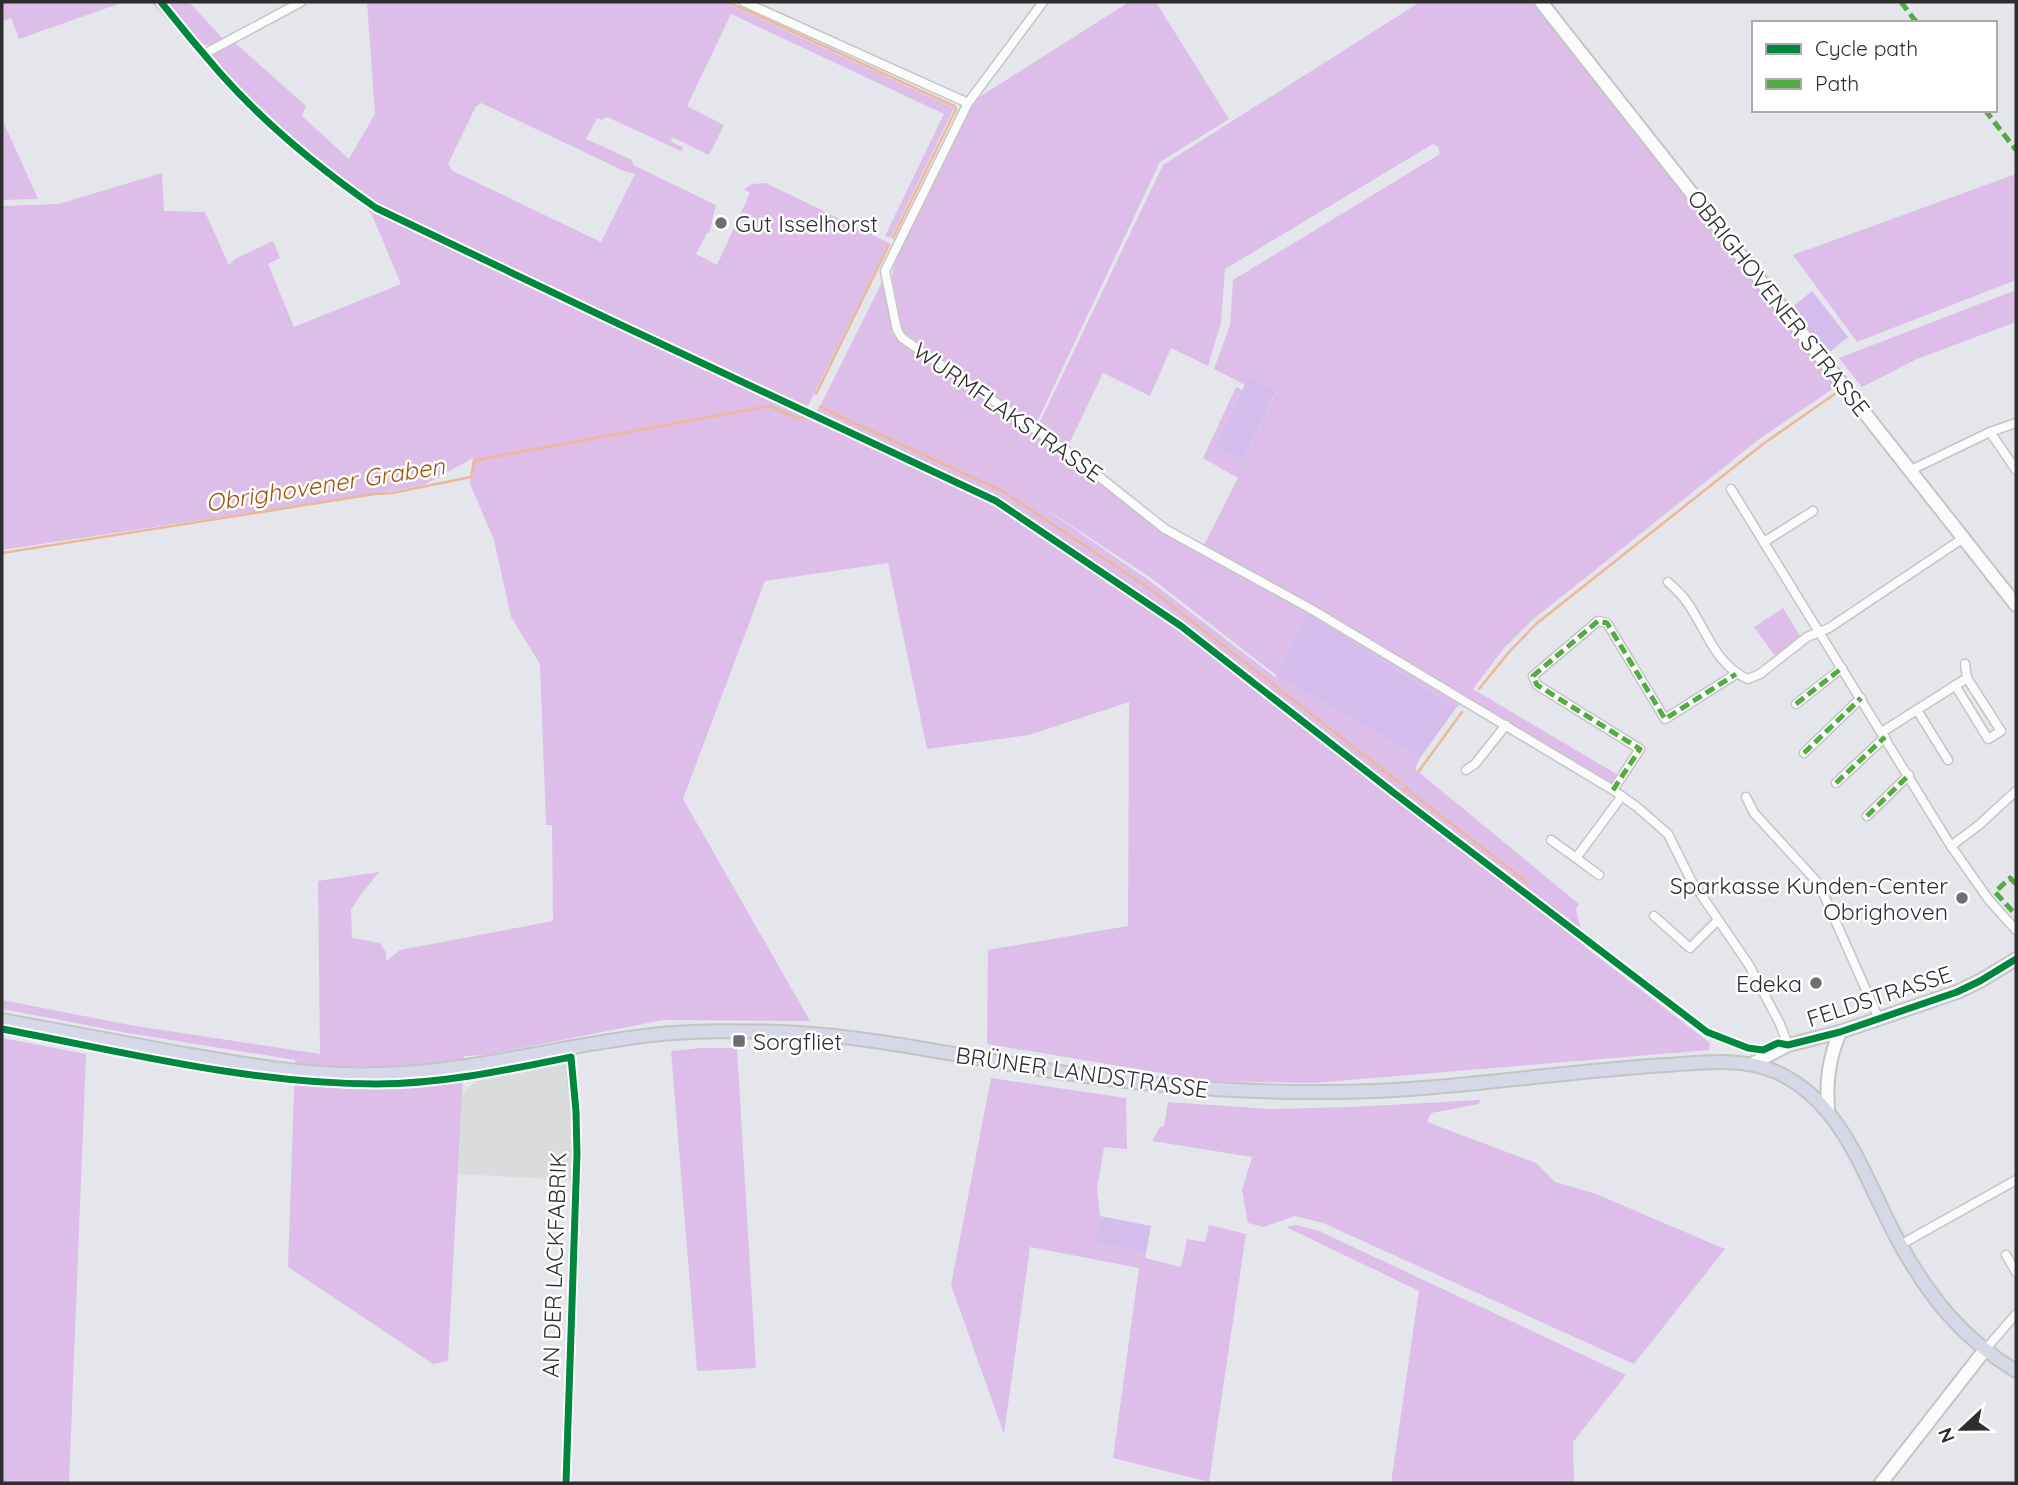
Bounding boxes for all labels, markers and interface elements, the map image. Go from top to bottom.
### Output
legend [1752,21,1997,112]
text: Cycle path [1815,35,1918,61]
text: Path [1815,70,1859,96]
street label: OBRIGHOVENER STRASSE [1682,184,1876,422]
place label: Gut Isselhorst [735,209,878,238]
marker: Gut Isselhorst [713,215,729,231]
street label: WURMFLAKSTRASSE [908,336,1108,488]
water label: Obrighovener Graben [203,450,448,518]
place label: Sparkasse Kunden-Center Obrighoven [1670,871,1948,926]
marker: Sparkasse Kunden-Center Obrighoven [1954,890,1970,906]
street label: FELDSTRASSE [1803,959,1955,1033]
place label: Edeka [1736,969,1802,998]
marker: Edeka [1808,975,1824,991]
place label: Sorgfliet [753,1027,842,1056]
marker: Sorgfliet [731,1033,747,1049]
street label: BRÜNER LANDSTRASSE [954,1040,1210,1104]
street label: AN DER LACKFABRIK [536,1152,572,1378]
north arrow [1927,1394,1997,1464]
text: N [1932,1424,1960,1446]

